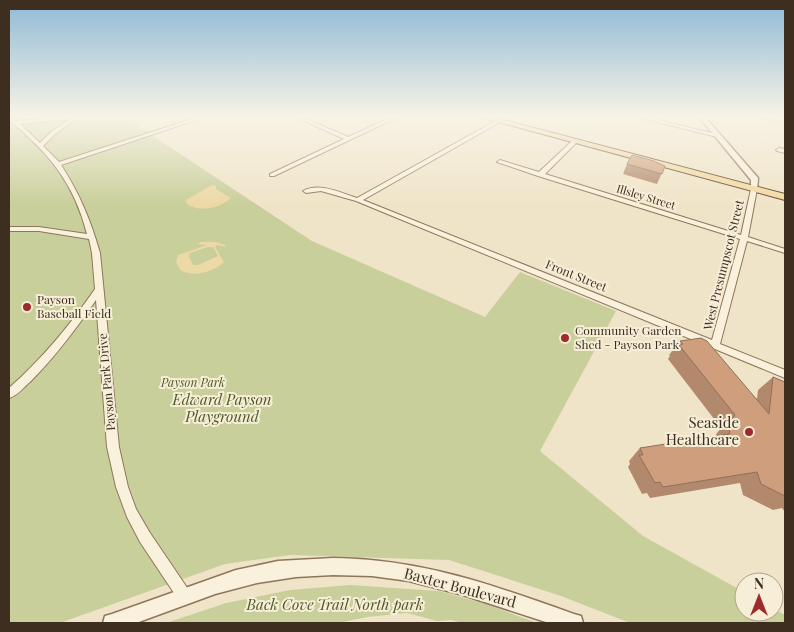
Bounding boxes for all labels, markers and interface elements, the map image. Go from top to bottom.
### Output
street label: Illsley Street [615,180,678,213]
street label: West Presumpscot Street [699,197,747,333]
street label: Front Street [543,255,610,295]
place label: Payson Baseball Field [37,291,111,321]
marker: Payson Baseball Field [21,301,33,313]
place label: Community Garden Shed - Payson Park [575,322,681,352]
marker: Community Garden Shed - Payson Park [559,332,571,344]
street label: Payson Park Drive [94,333,118,431]
park label: Payson Park [160,374,225,390]
park label: Edward Payson Playground [172,389,271,426]
place label: Seaside Healthcare [666,412,739,449]
marker: Seaside Healthcare [743,426,755,438]
street label: Baxter Boulevard [402,562,519,612]
north arrow [734,572,784,622]
text: N [754,574,764,593]
park label: Back Cove Trail North park [246,594,424,614]

